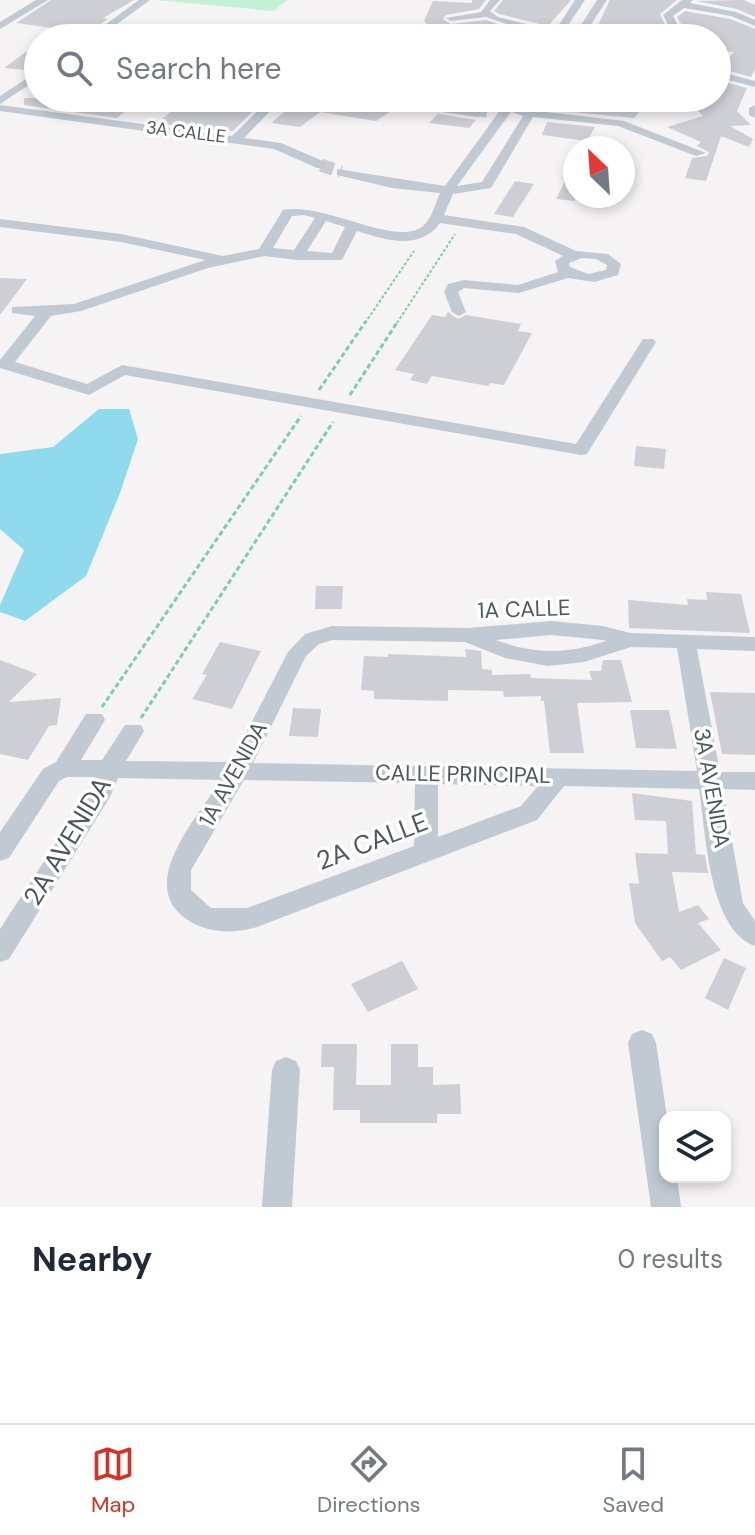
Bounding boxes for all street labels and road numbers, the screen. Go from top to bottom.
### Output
street label: 3A CALLE [145,115,227,149]
street label: 1A CALLE [477,593,571,625]
street label: 1A AVENIDA [192,716,274,832]
street label: 3A AVENIDA [687,726,737,850]
street label: CALLE PRINCIPAL [375,758,551,790]
street label: 2A AVENIDA [15,771,119,911]
street label: 2A CALLE [311,804,433,878]

